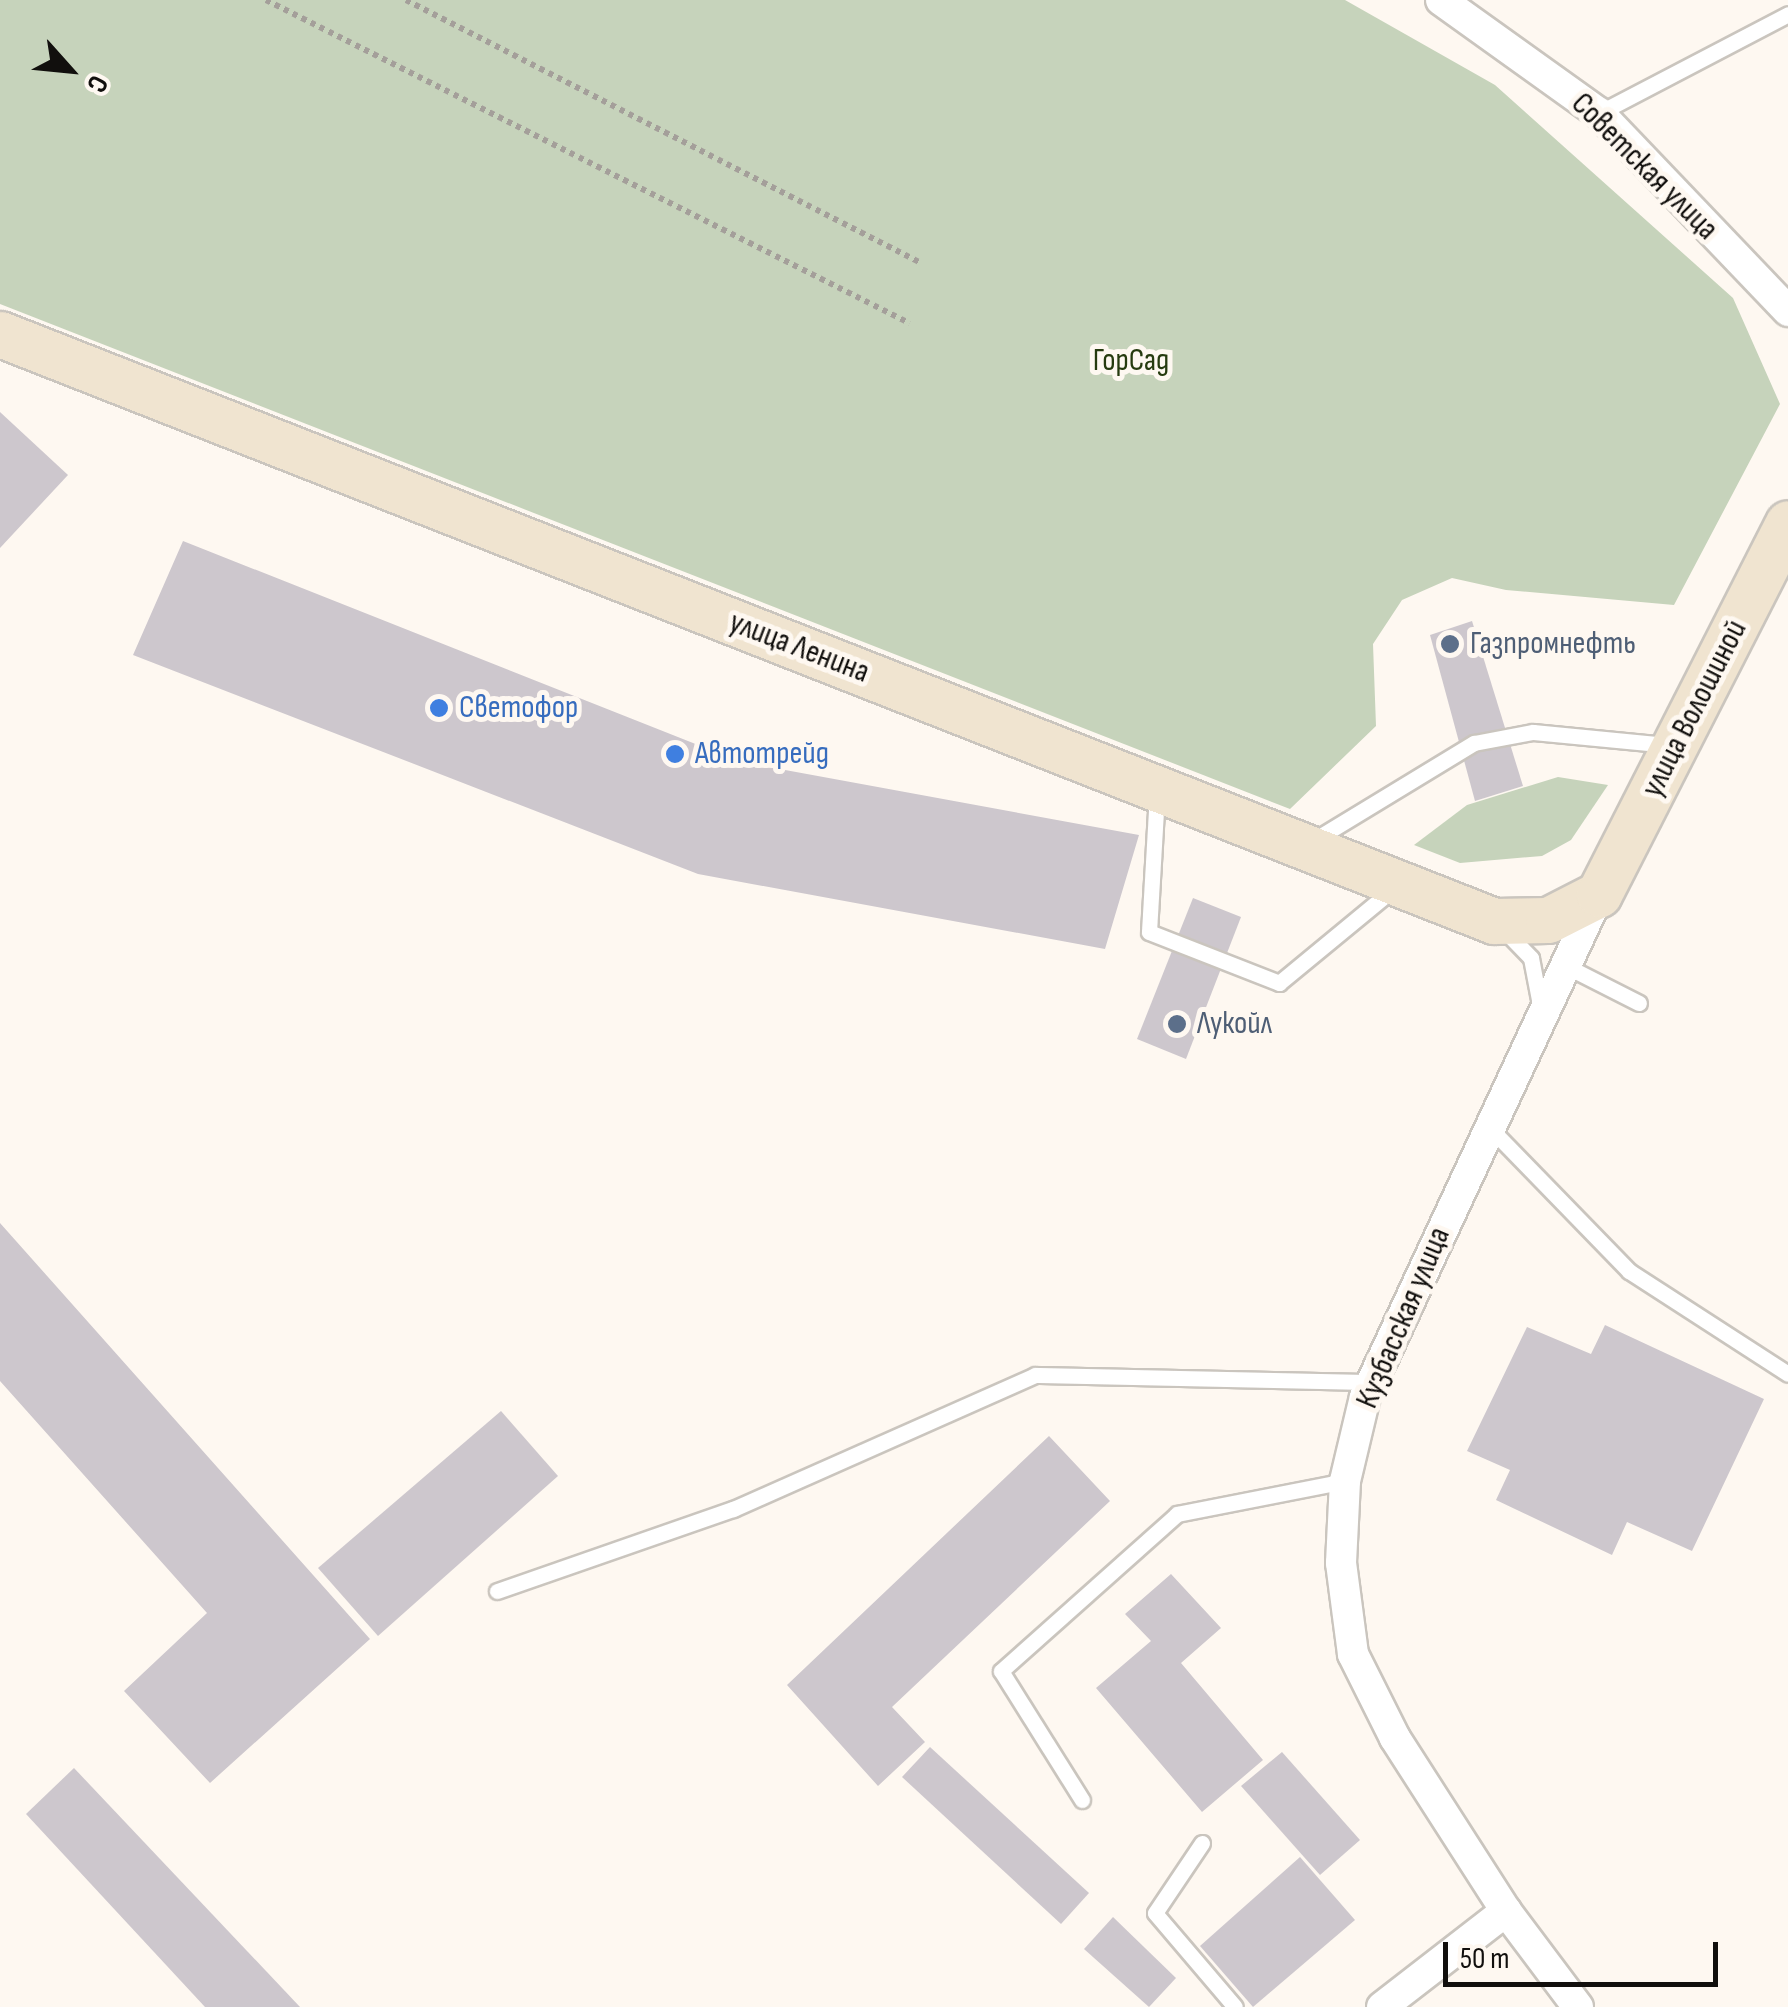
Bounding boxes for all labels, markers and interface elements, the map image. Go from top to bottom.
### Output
north arrow [20,20,120,120]
text: С [79,70,115,98]
street label: Советская улица [1562,85,1726,249]
park label: ГорСад [1093,342,1169,380]
street label: улица Ленина [724,604,874,692]
street label: улица Волошиной [1634,614,1756,804]
place label: Газпромнефть [1470,625,1636,663]
marker: Газпромнефть [1439,633,1461,655]
place label: Светофор [459,689,578,727]
marker: Светофор [428,697,450,719]
place label: Автотрейд [695,735,829,773]
marker: Автотрейд [664,743,686,765]
place label: Лукойл [1197,1005,1272,1043]
marker: Лукойл [1166,1013,1188,1035]
street label: Кузбасская улица [1349,1222,1459,1414]
scale bar [1448,1922,1723,1984]
text: 50 m [1460,1941,1509,1977]

